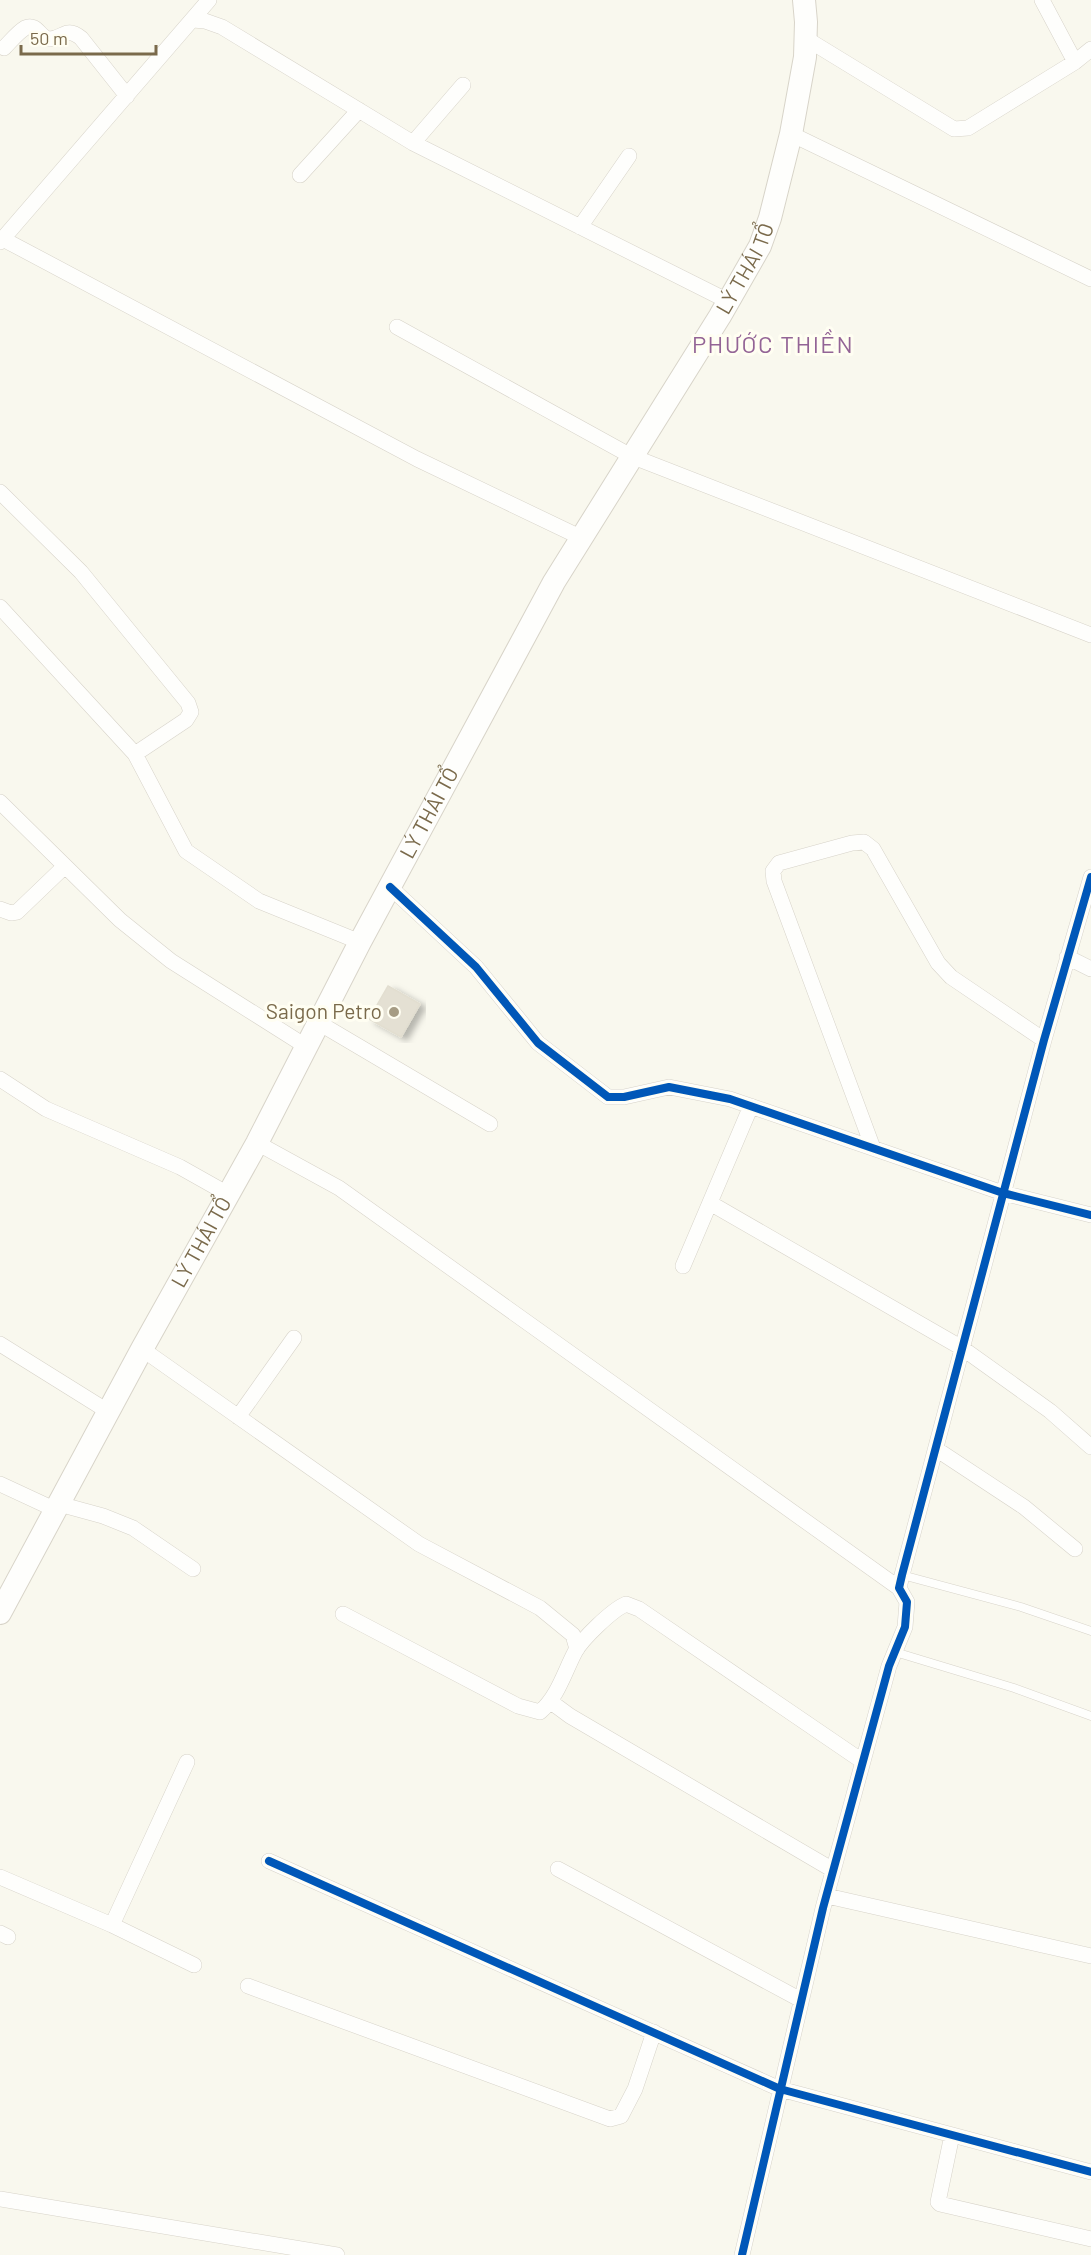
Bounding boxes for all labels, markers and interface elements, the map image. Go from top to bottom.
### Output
scale bar [21,18,156,56]
text: 50 m [30,27,68,49]
street label: LÝ THÁI TỔ [710,219,778,318]
district label: PHƯỚC THIỀN [692,329,854,358]
street label: LÝ THÁI TỔ [393,762,463,862]
place label: Saigon Petro [266,998,382,1023]
marker: Saigon Petro [387,1005,401,1019]
street label: LÝ THÁI TỔ [165,1191,236,1291]

